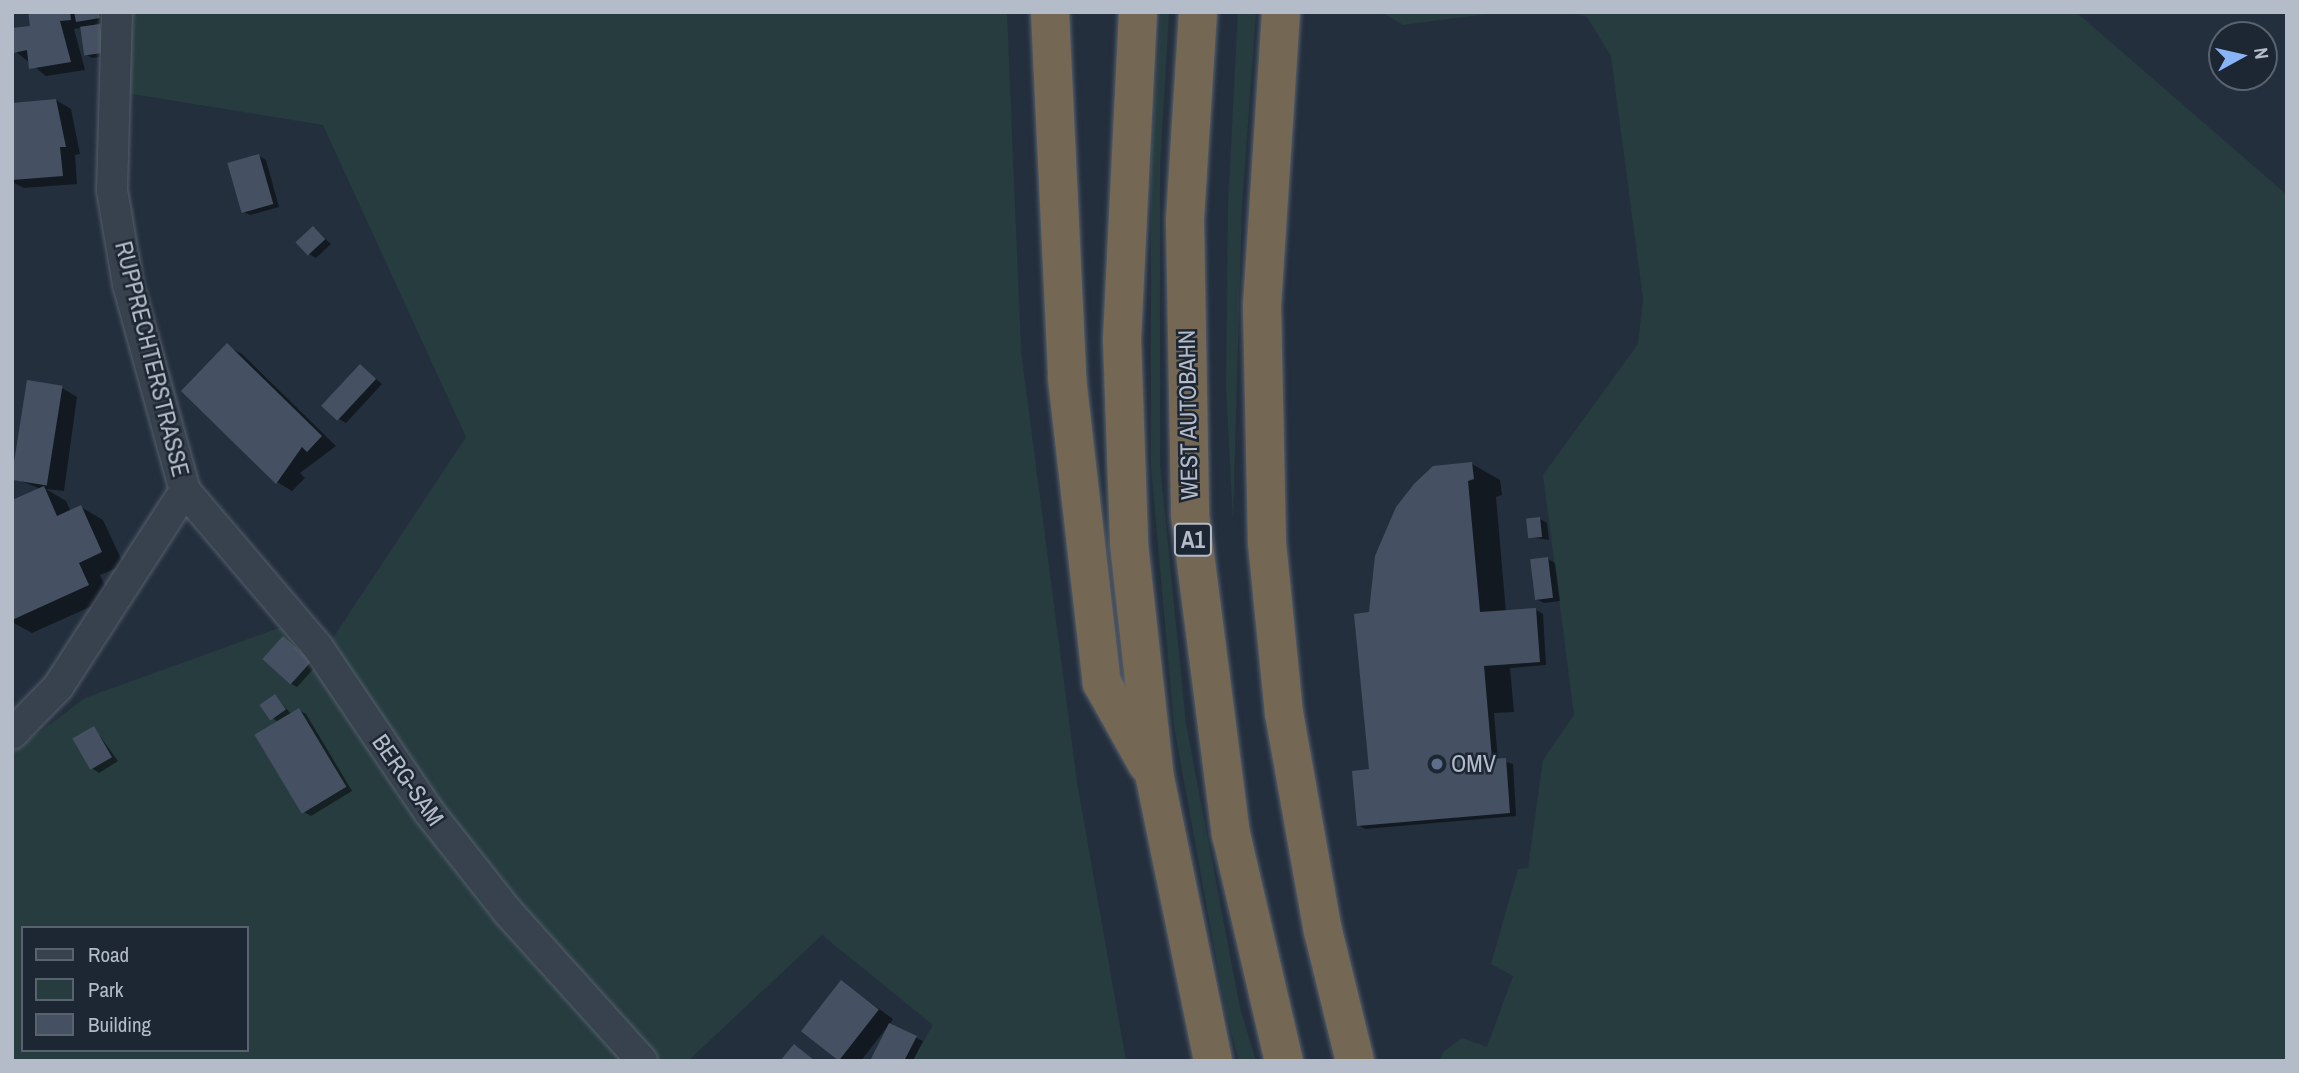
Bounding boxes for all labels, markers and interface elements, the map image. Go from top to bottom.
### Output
north arrow [2208,21,2278,91]
text: N [2248,46,2275,61]
street label: RUPPRECHTERSTRASSE [109,238,195,480]
street label: WEST AUTOBAHN [1172,329,1204,501]
road number: A1 [1174,520,1212,560]
street label: BERG-SAM [366,729,450,831]
place label: OMV [1451,750,1496,778]
marker: OMV [1429,756,1445,772]
legend [21,926,248,1052]
text: Road [88,940,129,969]
text: Park [88,975,123,1004]
text: Building [88,1010,151,1039]

